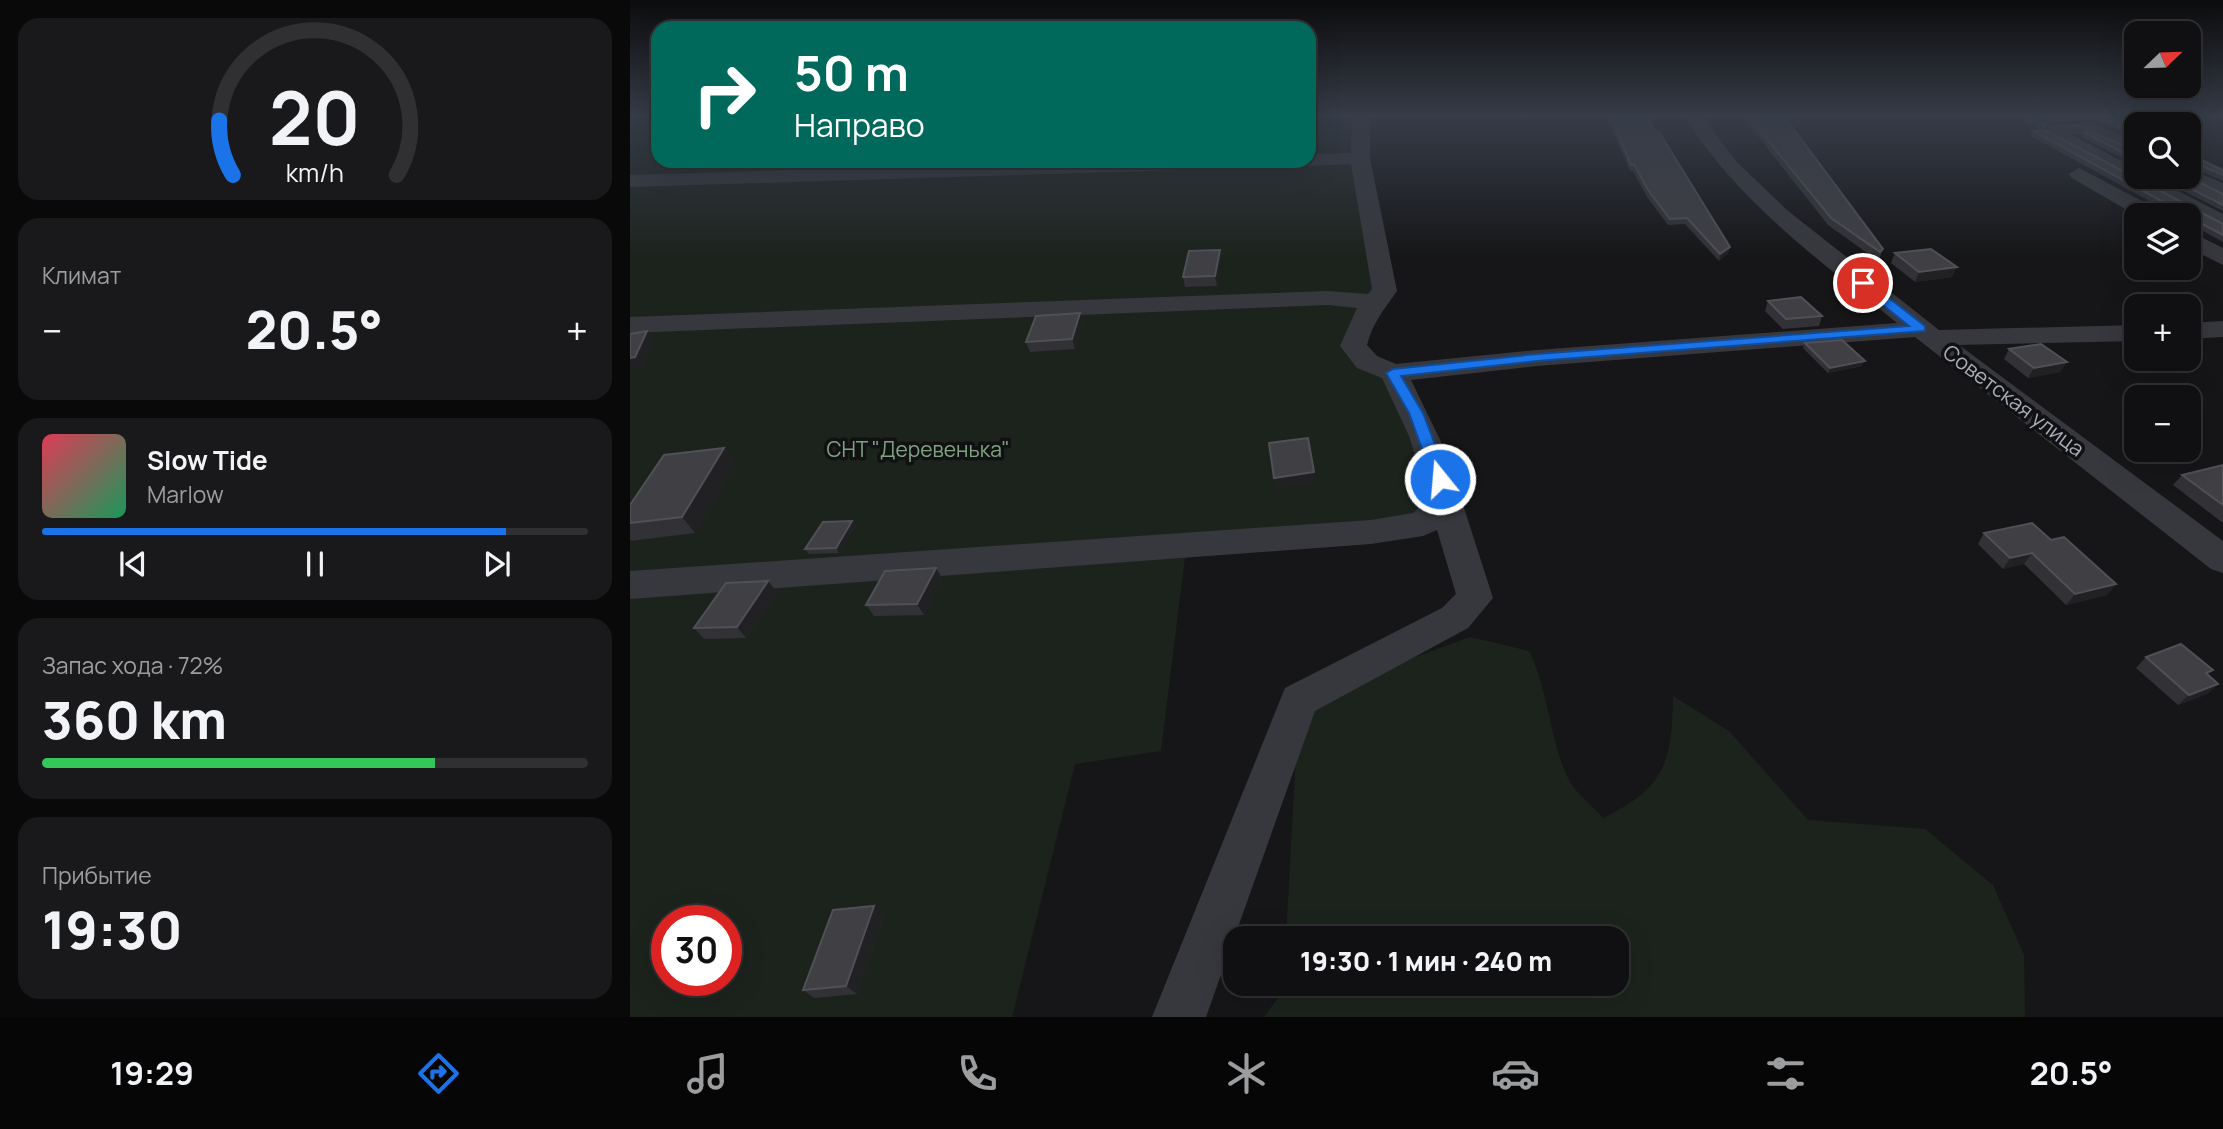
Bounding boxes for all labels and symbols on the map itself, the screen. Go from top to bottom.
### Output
north arrow [2124,21,2202,98]
pin [1833,253,1893,313]
street label: Советская улица [1938,338,2090,462]
park label: СНТ "Деревенька" [826,435,1010,463]
position arrow [1403,442,1477,516]
speed limit sign: 30 [651,905,742,996]

